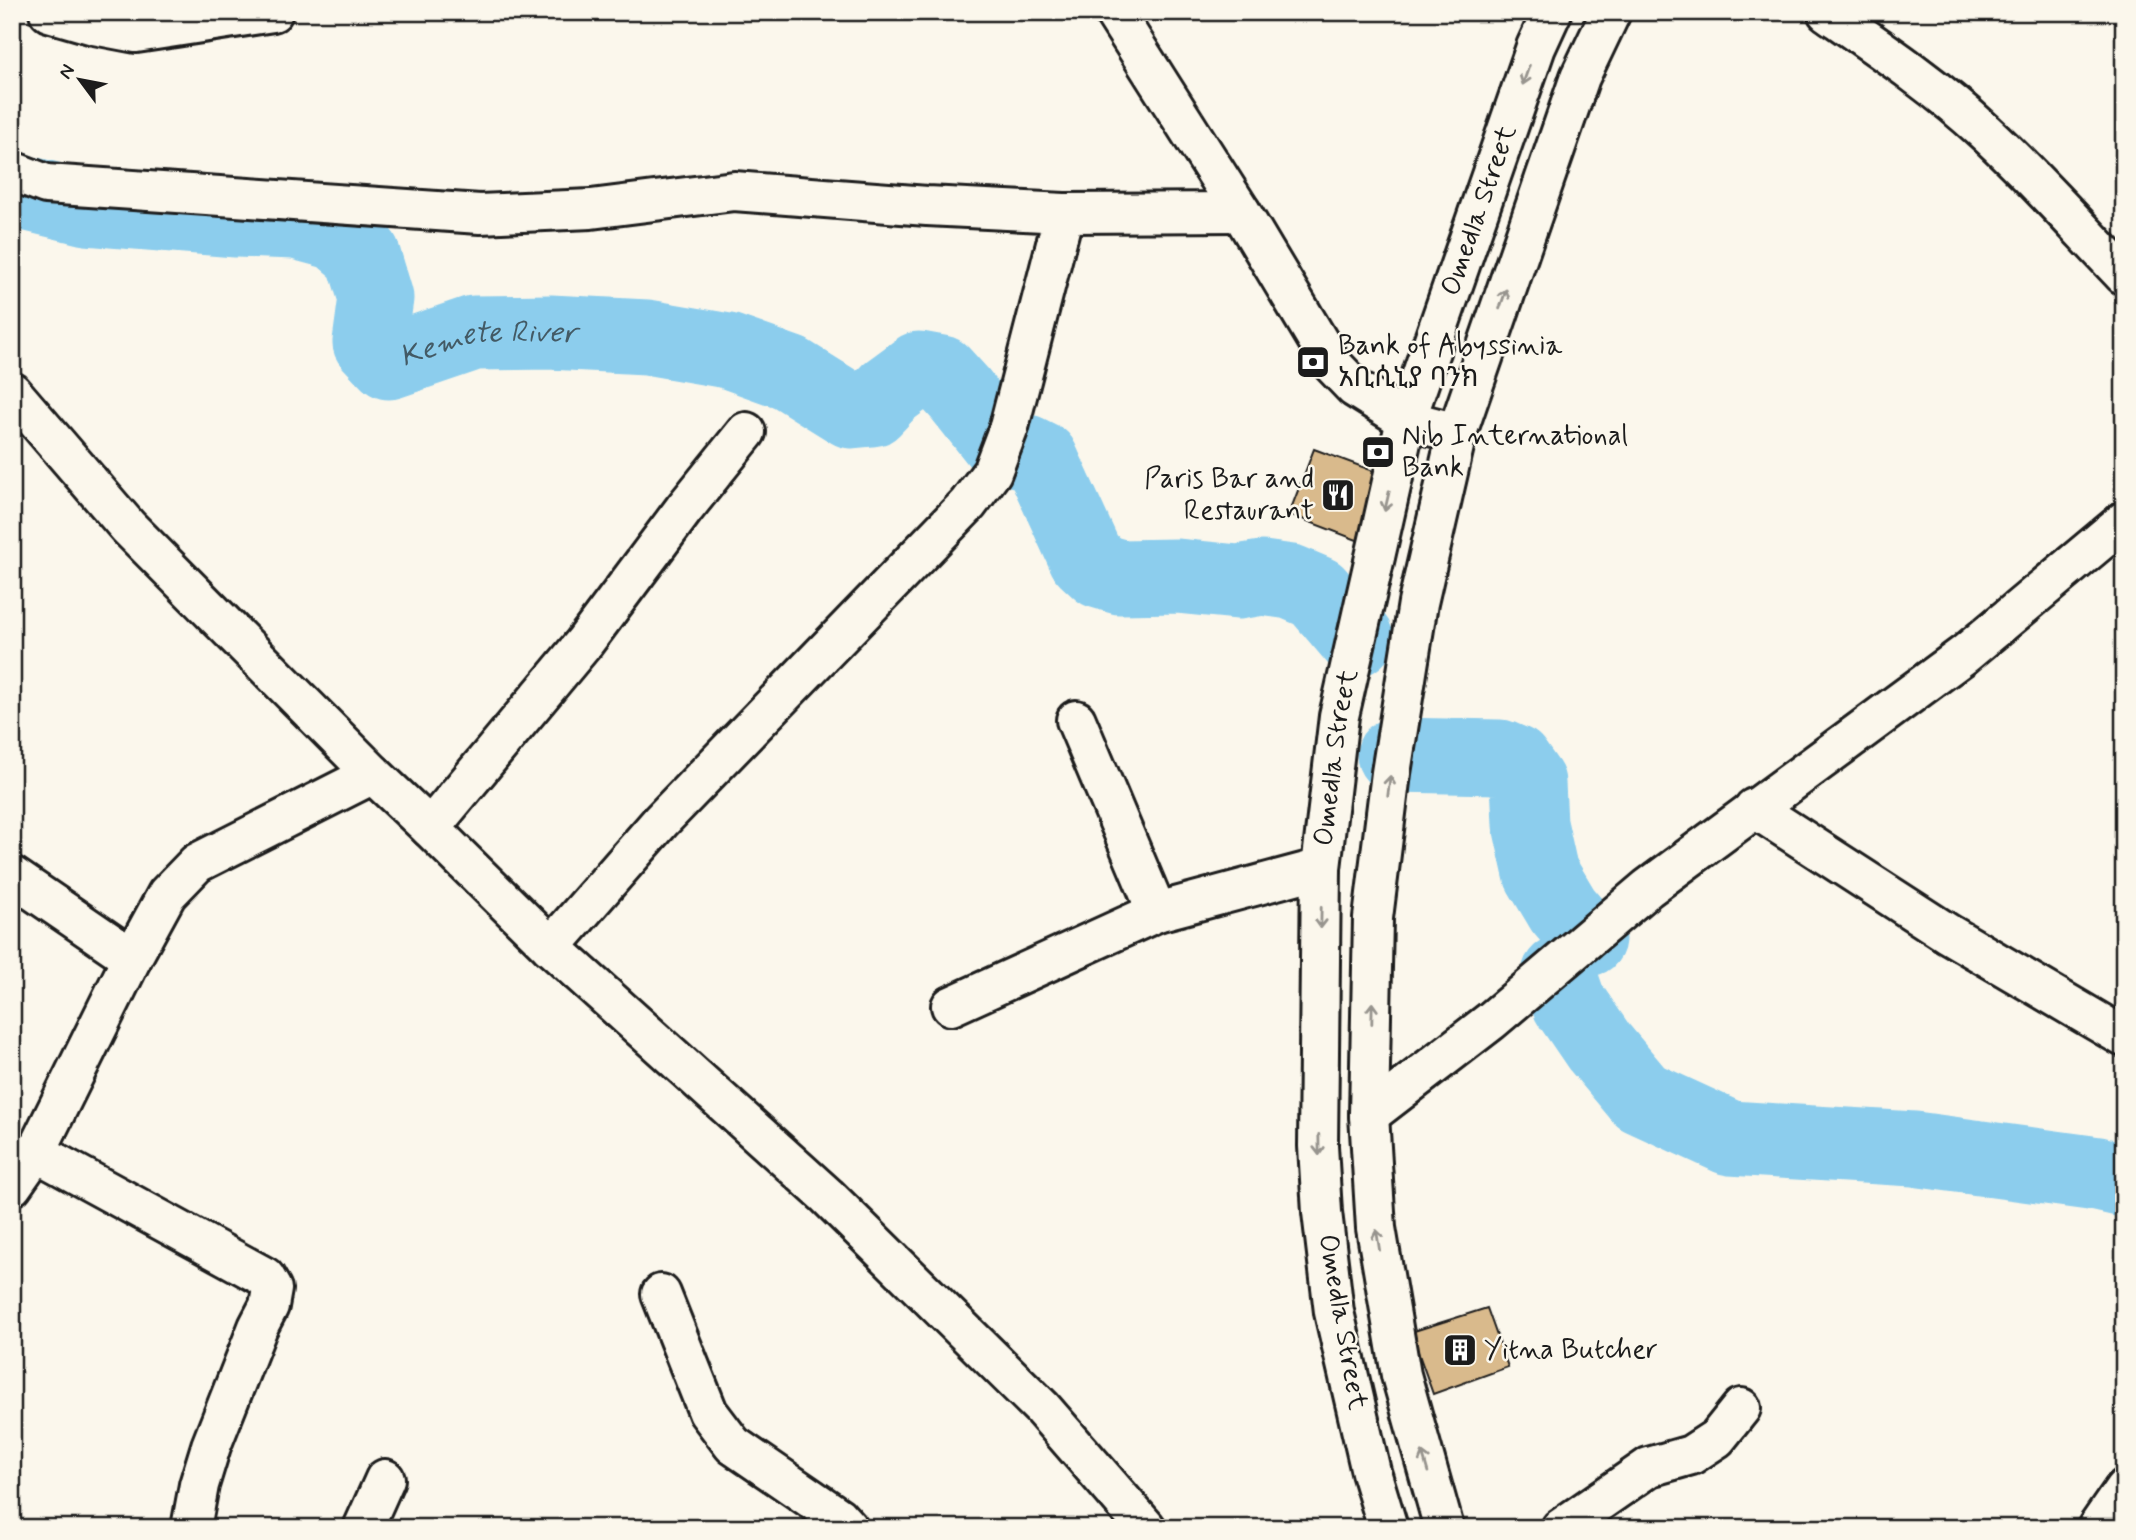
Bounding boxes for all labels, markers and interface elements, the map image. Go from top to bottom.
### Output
north arrow [46,46,116,116]
text: N [53,60,81,84]
one-way arrow [1519,64,1531,86]
street label: Omedla Street [1432,120,1526,301]
one-way arrow [1498,288,1510,310]
water label: Kemete River [394,312,582,377]
place label: Bank of Abyssinia አቢሲኒያ ባንክ [1338,328,1563,397]
bank icon: Bank of Abyssinia አቢሲኒያ ባንክ [1294,343,1332,381]
place label: Nib International Bank [1402,418,1628,487]
bank icon: Nib International Bank [1359,433,1397,471]
place label: Paris Bar and Restaurant [1144,461,1314,530]
restaurant icon: Paris Bar and Restaurant [1319,476,1357,514]
one-way arrow [1380,489,1393,512]
street label: Omedla Street [1305,665,1368,848]
one-way arrow [1383,775,1396,798]
one-way arrow [1314,906,1328,929]
one-way arrow [1365,1002,1378,1025]
one-way arrow [1312,1134,1325,1157]
one-way arrow [1371,1229,1384,1252]
street label: Omedla Street [1308,1231,1376,1413]
building icon: Yitna Butcher [1441,1331,1479,1369]
place label: Yitna Butcher [1484,1332,1658,1369]
one-way arrow [1418,1451,1431,1473]

